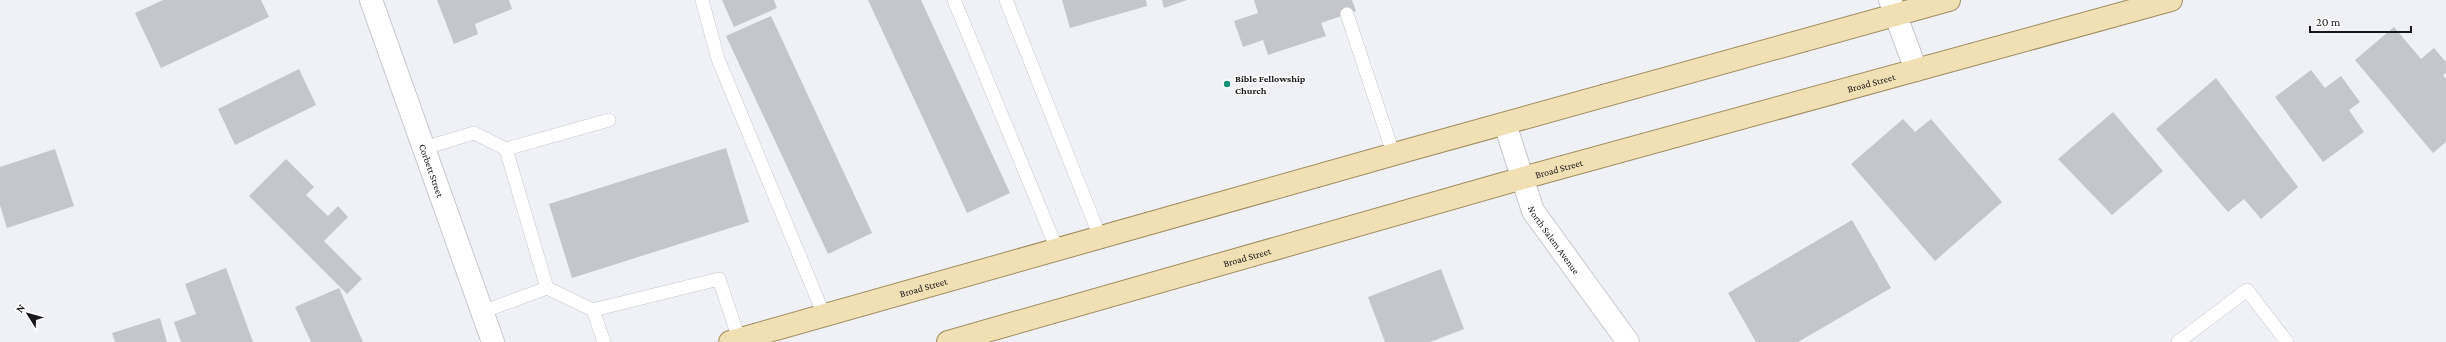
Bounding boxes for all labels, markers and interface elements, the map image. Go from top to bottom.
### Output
scale bar [2310,8,2411,34]
text: 20 m [2316,15,2341,29]
street label: Broad Street [1846,70,1897,94]
place label: Bible Fellowship Church [1235,73,1306,96]
marker: Bible Fellowship Church [1222,79,1232,89]
street label: Corbett Street [417,142,447,199]
street label: Broad Street [1534,156,1585,180]
street label: North Salem Avenue [1526,204,1583,276]
street label: Broad Street [1222,244,1273,269]
street label: Broad Street [898,275,949,299]
north arrow [8,294,48,334]
text: N [13,301,27,315]

